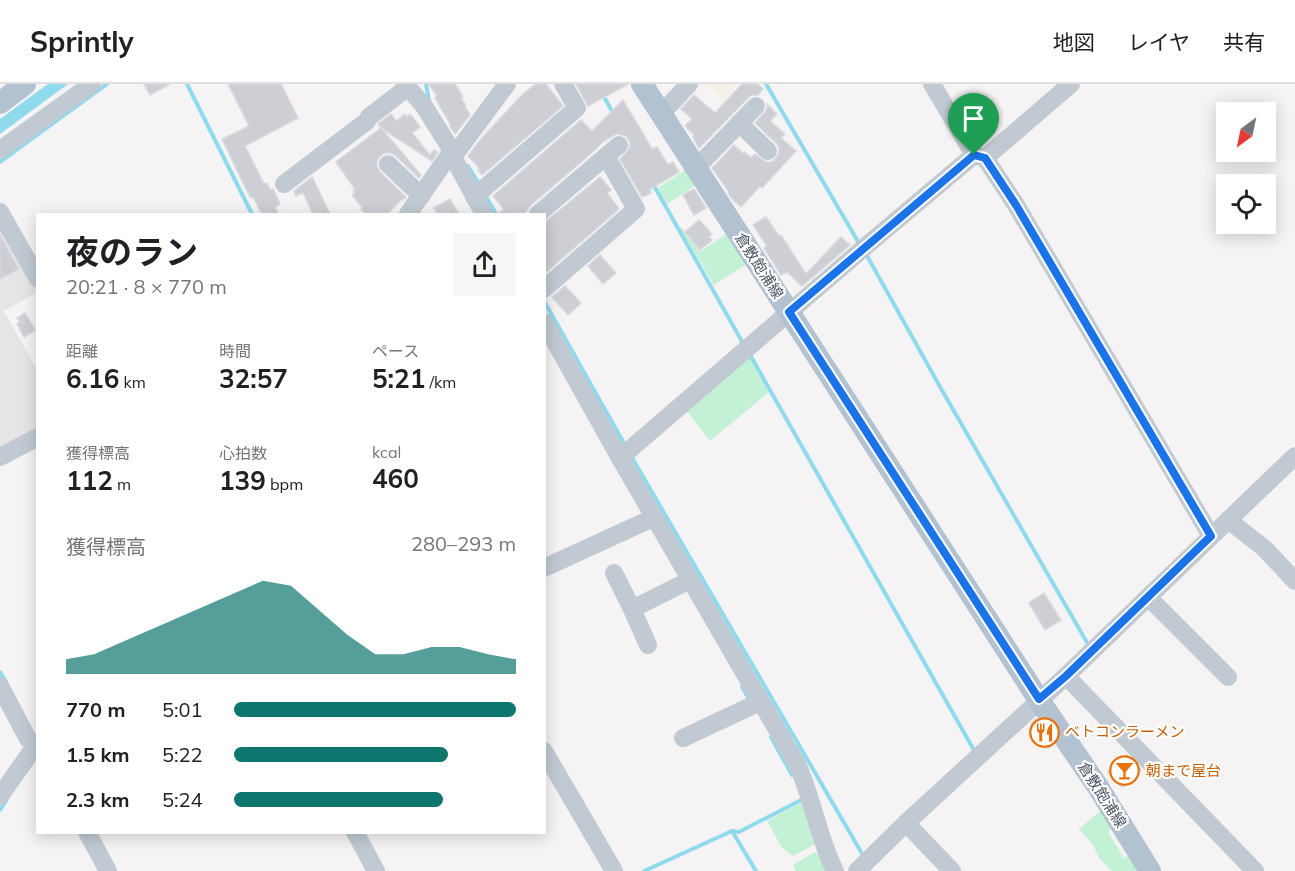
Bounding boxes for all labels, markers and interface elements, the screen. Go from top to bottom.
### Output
text: Sprintly [30,24,134,59]
text: 地図 [1053,29,1095,55]
text: レイヤ [1128,29,1190,55]
text: 共有 [1223,29,1265,55]
pin [948,93,999,155]
icon: arrive [957,102,990,135]
north arrow [1216,102,1276,162]
map controls [1216,102,1276,234]
button: locate [1216,174,1276,234]
street label: 倉敷飽浦線 [731,229,788,302]
text: 夜のラン [66,231,198,272]
button: share [453,233,516,296]
text: 20:21 · 8 × 770 m [66,274,227,299]
text: 距離 [66,341,98,361]
text: 時間 [219,341,251,361]
text: ペース [372,341,419,361]
text: 6.16 [66,362,119,395]
text: 32:57 [219,362,288,395]
text: 5:21 [372,362,425,395]
text: km [119,372,146,392]
text: /km [425,372,456,392]
text: kcal [372,442,401,462]
text: 獲得標高 [66,443,130,463]
text: 心拍数 [219,443,267,463]
text: 460 [372,462,419,495]
text: 112 [66,464,113,497]
text: 139 [219,464,266,497]
text: m [113,474,131,494]
text: bpm [266,474,303,494]
text: 280–293 m [411,531,516,556]
text: 獲得標高 [66,534,146,559]
text: 770 m [66,697,125,722]
text: 5:01 [162,697,203,722]
restaurant icon: ベトコンラーメン [1028,716,1060,748]
place label: ベトコンラーメン [1065,722,1184,741]
text: 1.5 km [66,742,129,767]
text: 5:22 [162,742,203,767]
bar icon: 朝まで屋台 [1109,755,1141,787]
street label: 倉敷飽浦線 [1074,758,1131,831]
place label: 朝まで屋台 [1146,761,1221,780]
text: 2.3 km [66,787,129,812]
text: 5:24 [162,787,203,812]

